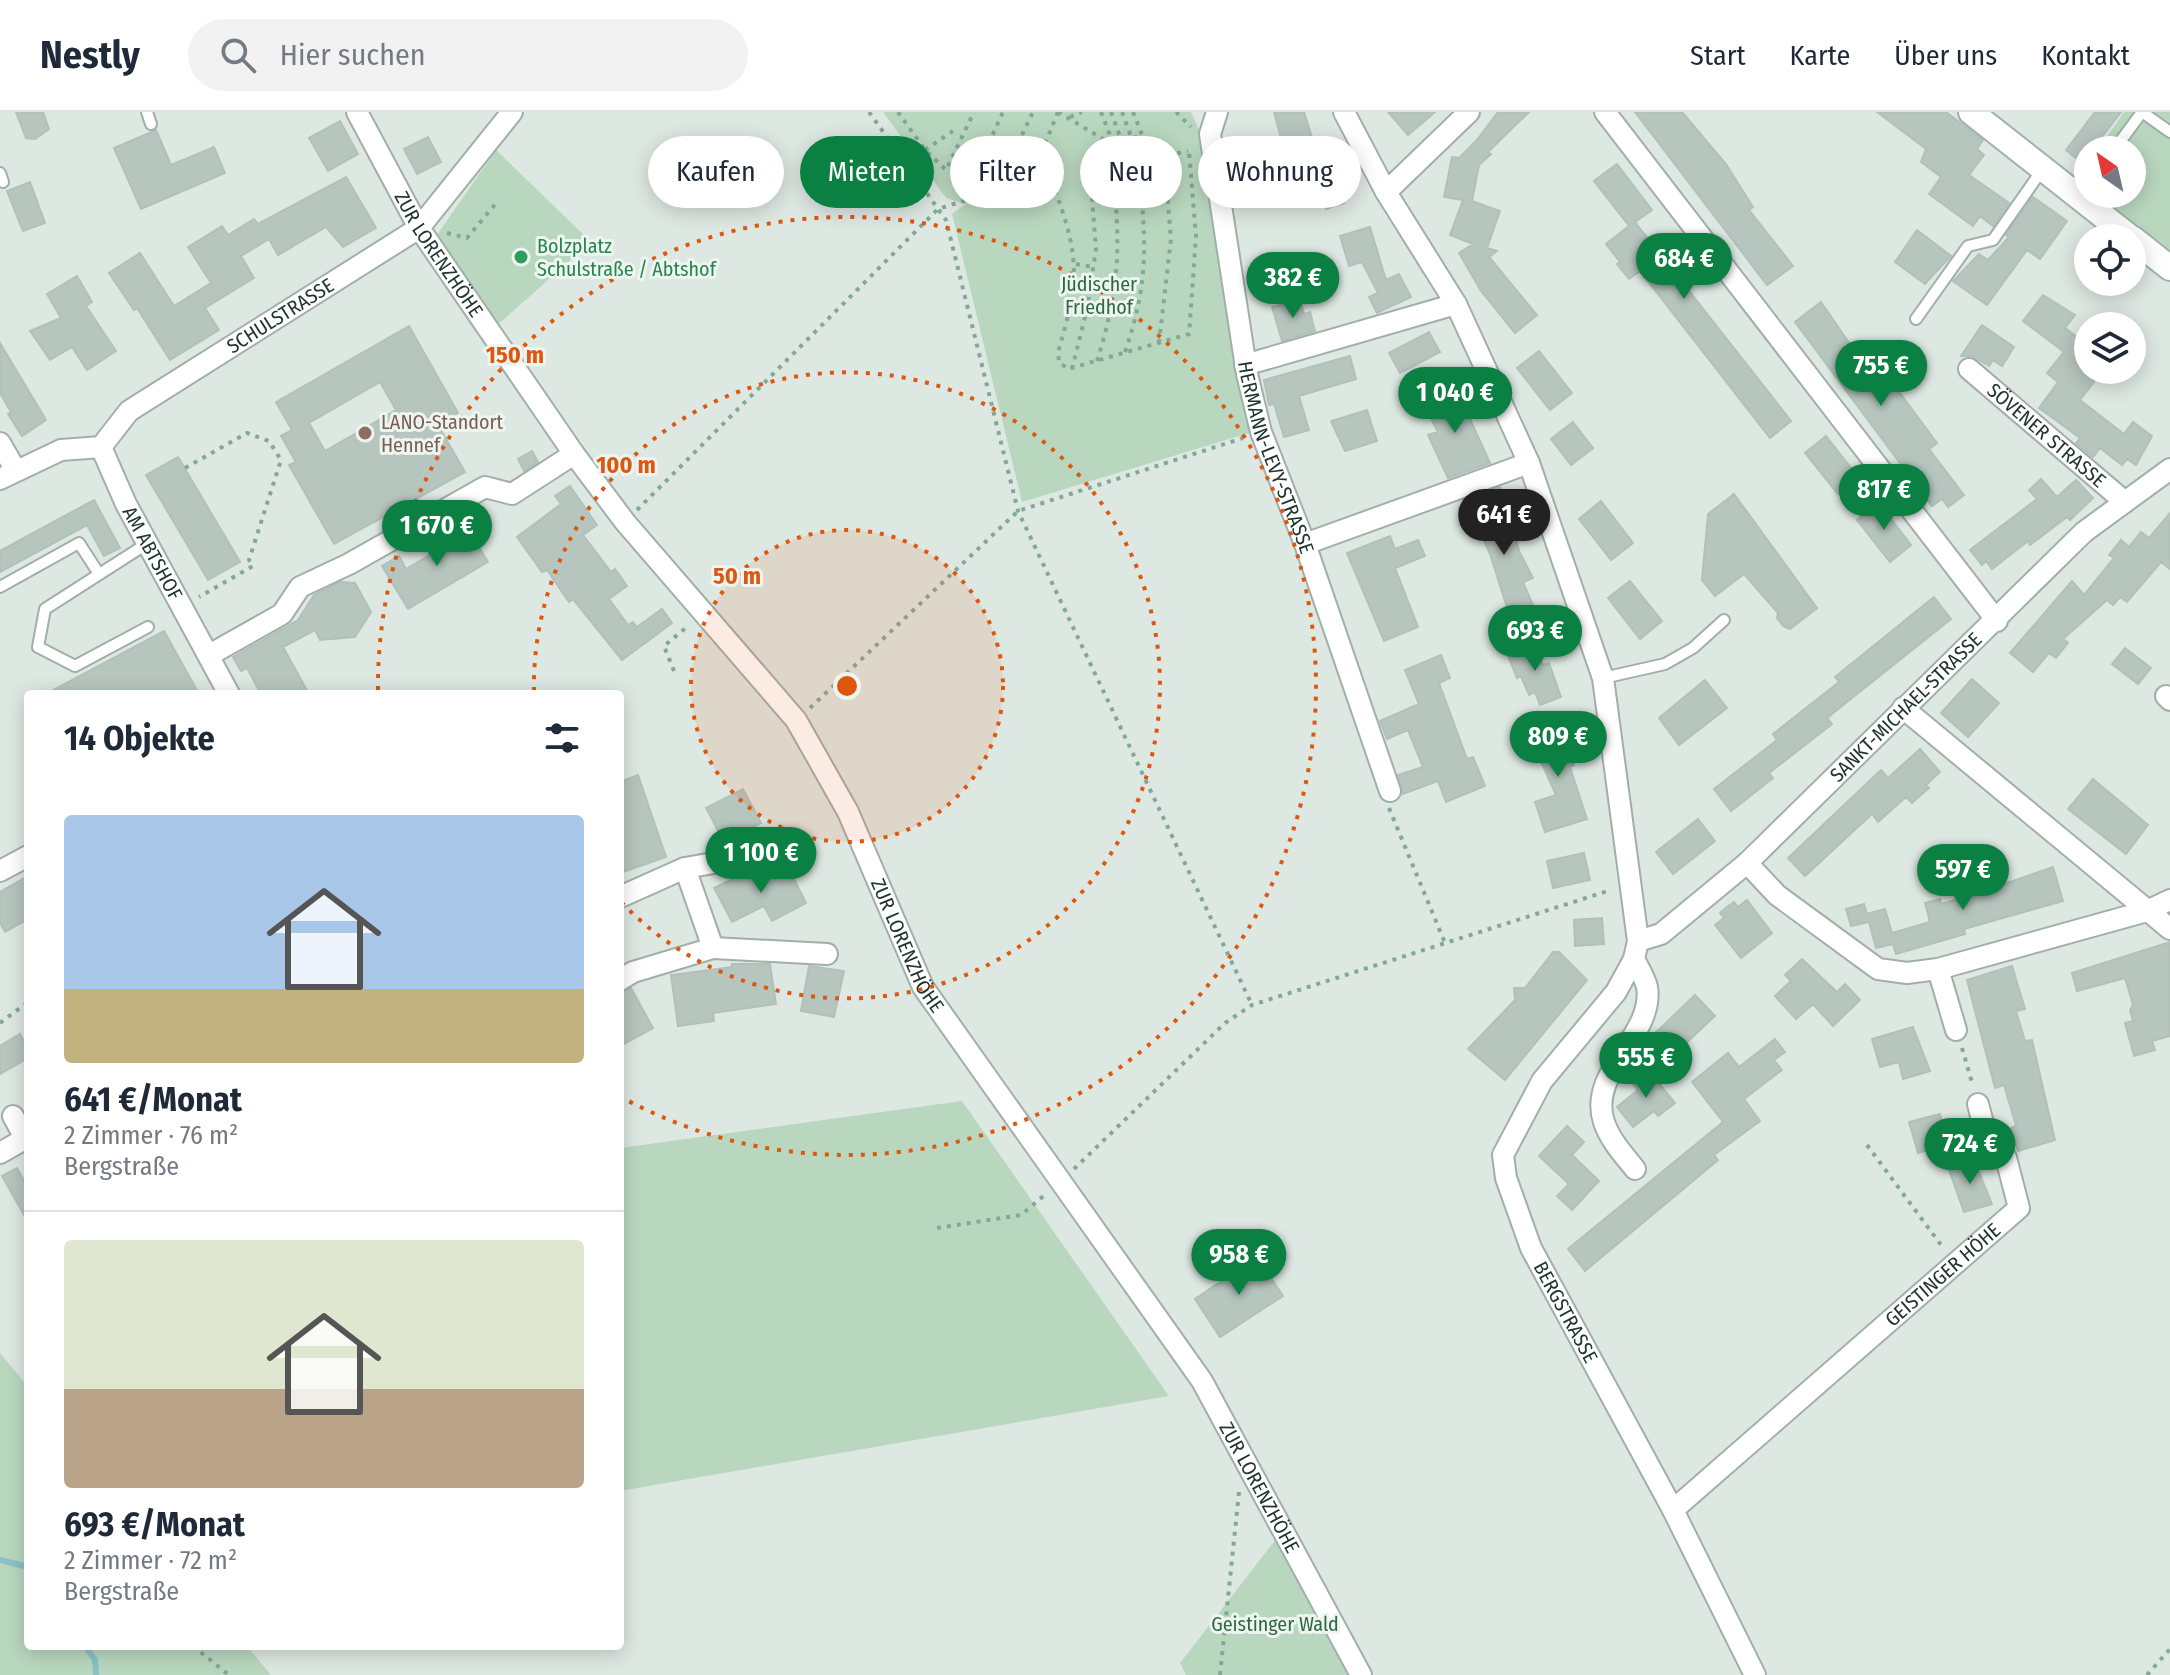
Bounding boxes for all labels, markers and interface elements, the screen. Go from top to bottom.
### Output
search box [188,19,748,91]
text: Nestly [40,32,140,78]
icon: search [216,33,260,77]
text: Hier suchen [280,37,426,73]
text: Start [1690,39,1746,72]
text: Karte [1790,39,1850,72]
text: Über uns [1894,39,1997,72]
text: Kontakt [2041,39,2130,72]
chip: Kaufen [648,136,784,208]
chip: Mieten [800,136,934,208]
chip: Filter [950,136,1064,208]
chip: Neu [1080,136,1182,208]
chip: Wohnung [1198,136,1361,208]
north arrow [2074,136,2146,208]
map controls [2074,136,2146,384]
street label: ZUR LORENZHÖHE [389,187,488,321]
button: locate [2074,224,2146,296]
pin: 684 € [1628,233,1740,301]
place label: Bolzplatz Schulstraße / Abtshof [537,234,718,281]
text: 684 € [1654,243,1714,274]
marker: Bolzplatz Schulstraße / Abtshof [512,248,530,266]
pin: 382 € [1237,252,1349,320]
text: 382 € [1264,262,1322,293]
park label: Jüdischer Friedhof [1061,272,1137,319]
street label: SCHULSTRASSE [222,273,338,358]
button: layers [2074,312,2146,384]
pin: 755 € [1825,340,1937,408]
text: 150 m [486,341,544,369]
text: 755 € [1853,350,1909,381]
street label: HERMANN-LEVY-STRASSE [1233,359,1319,556]
pin: 1 040 € [1381,367,1529,435]
text: 1 040 € [1416,377,1494,408]
street label: SÖVENER STRASSE [1982,378,2111,492]
place label: LANO-Standort Hennef [381,410,504,457]
marker: LANO-Standort Hennef [356,424,374,442]
text: 100 m [596,451,656,479]
pin: 817 € [1828,464,1940,532]
text: 817 € [1857,474,1911,505]
pin: 641 € [1448,489,1560,557]
text: 641 € [1476,499,1532,530]
pin: 1 670 € [363,500,511,568]
street label: AM ABTSHOF [118,502,188,604]
text: 1 670 € [400,510,474,541]
text: 50 m [713,562,761,590]
pin: 693 € [1479,605,1591,673]
text: 693 € [1506,615,1564,646]
street label: SANKT-MICHAEL-STRASSE [1825,627,1987,787]
centre of rings [833,672,861,700]
pin: 809 € [1502,711,1614,779]
icon: filters [540,716,584,760]
text: 14 Objekte [64,718,215,759]
text: 809 € [1528,721,1588,752]
pin: 1 100 € [687,827,835,895]
text: 1 100 € [723,837,799,868]
pin: 597 € [1907,844,2019,912]
text: 597 € [1935,854,1991,885]
icon: home [252,867,396,1011]
street label: ZUR LORENZHÖHE [866,875,949,1017]
pin: 555 € [1590,1032,1702,1100]
text: 555 € [1617,1042,1675,1073]
text: 641 €/Monat [64,1079,242,1120]
pin: 724 € [1914,1118,2026,1186]
text: 2 Zimmer · 76 m² [64,1120,238,1151]
text: 724 € [1942,1128,1998,1159]
text: Bergstraße [64,1151,179,1182]
street label: GEISTINGER HÖHE [1880,1218,2005,1331]
pin: 958 € [1183,1229,1295,1297]
text: 958 € [1209,1239,1269,1270]
street label: BERGSTRASSE [1529,1257,1603,1367]
icon: home [252,1292,396,1436]
street label: ZUR LORENZHÖHE [1214,1418,1305,1557]
text: 693 €/Monat [64,1504,245,1545]
text: 2 Zimmer · 72 m² [64,1545,237,1576]
text: Bergstraße [64,1576,179,1607]
park label: Geistinger Wald [1211,1612,1339,1636]

